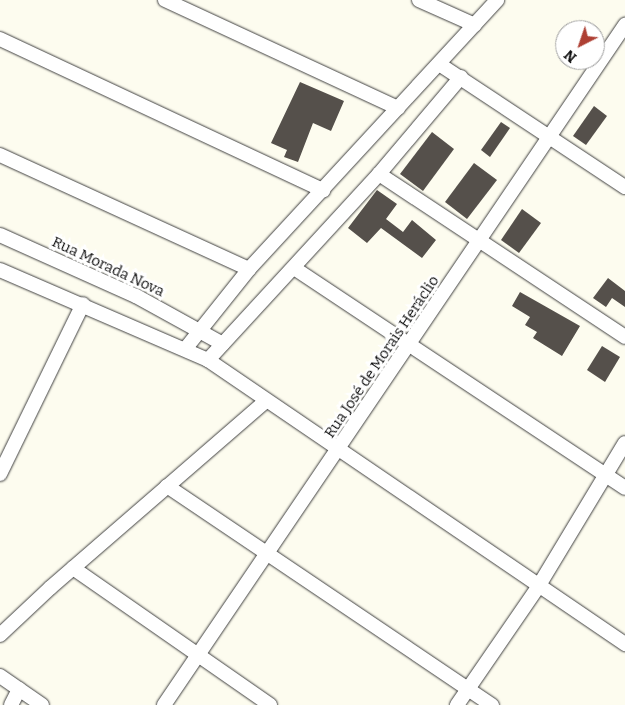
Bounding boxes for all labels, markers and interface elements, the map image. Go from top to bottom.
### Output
north arrow [555,20,605,70]
text: N [561,46,580,66]
street label: Rua Morada Nova [49,233,167,301]
street label: Rua José de Morais Heráclio [321,272,443,442]

